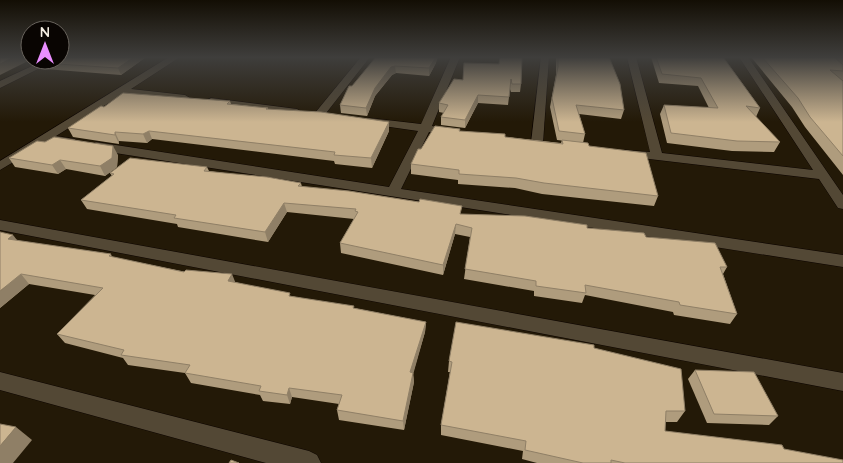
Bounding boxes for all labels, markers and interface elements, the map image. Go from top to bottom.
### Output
north arrow [20,20,70,70]
text: N [40,23,50,41]

